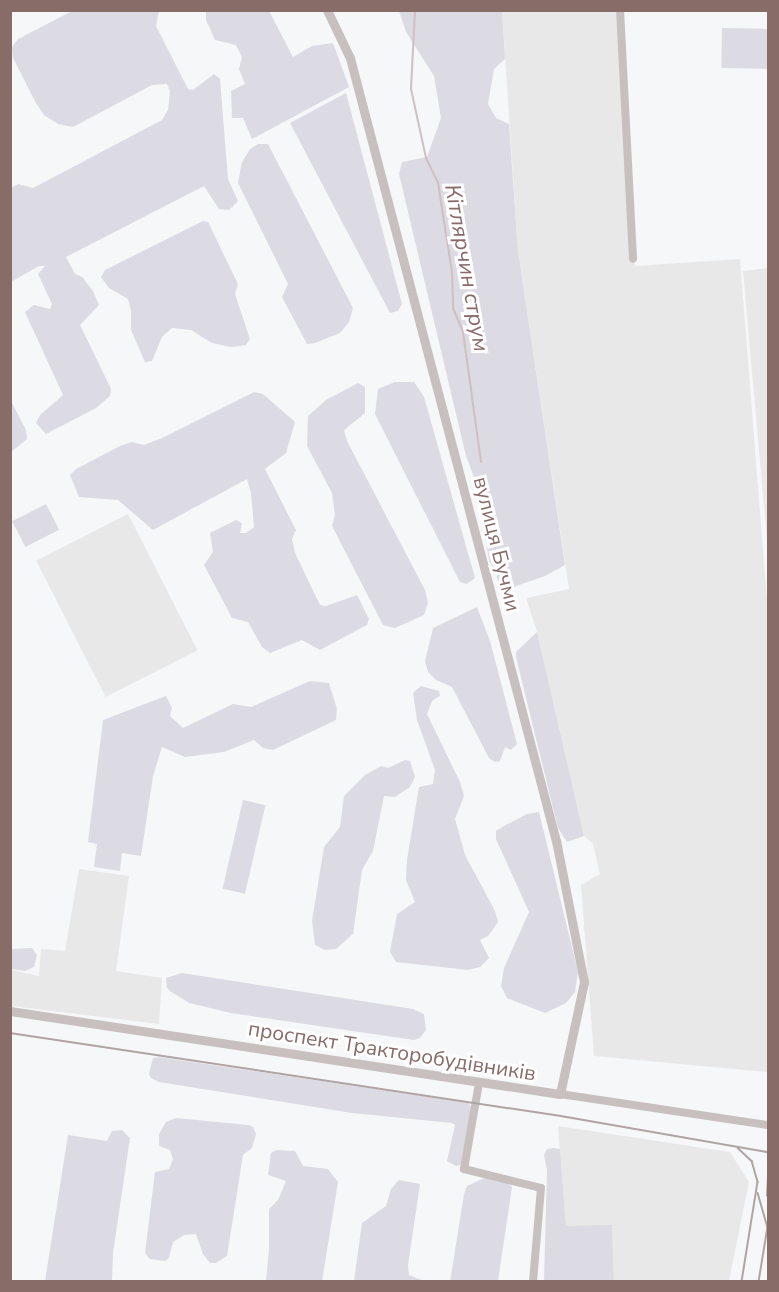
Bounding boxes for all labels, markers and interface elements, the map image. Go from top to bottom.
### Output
water label: Кітлярчин струм [438,182,494,354]
street label: вулиця Бучми [468,474,526,614]
street label: проспект Тракторобудівників [246,1016,538,1086]

